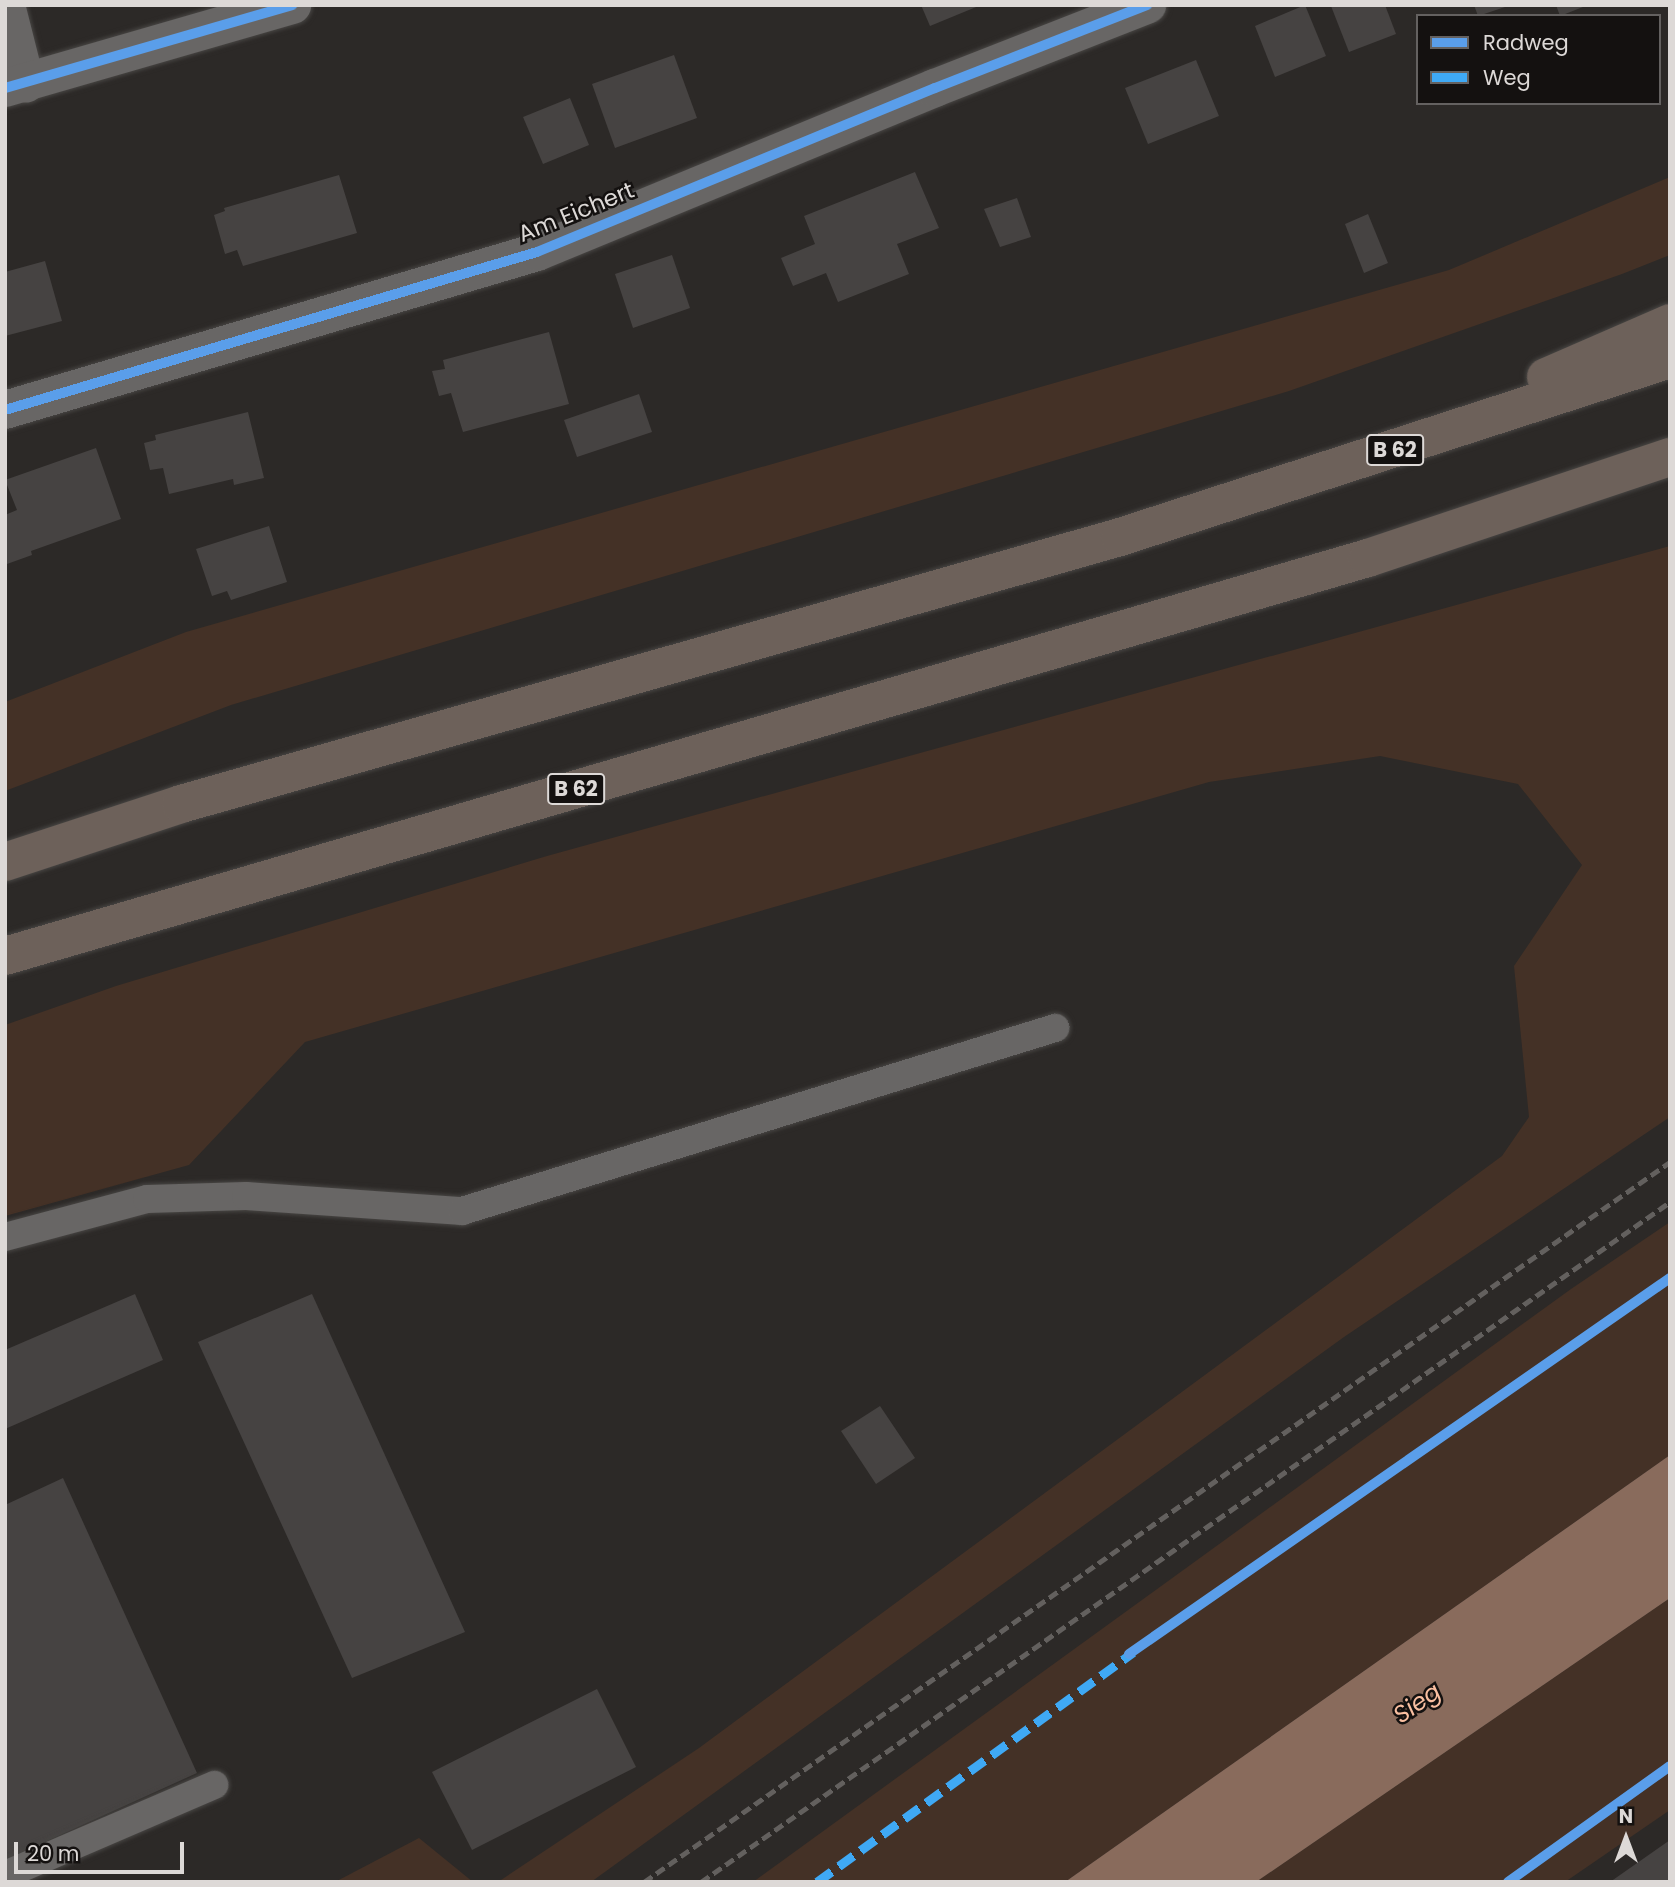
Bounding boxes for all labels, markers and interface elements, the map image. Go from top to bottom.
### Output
legend [1416,14,1661,105]
text: Radweg [1483,28,1569,57]
text: Weg [1483,63,1531,92]
street label: Am Eichert [514,176,638,248]
road number: B 62 [1365,433,1425,468]
road number: B 62 [546,772,606,806]
water label: Sieg [1388,1677,1446,1729]
north arrow [1591,1803,1661,1873]
text: N [1619,1803,1633,1830]
scale bar [18,1828,187,1872]
text: 20 m [27,1839,80,1868]

